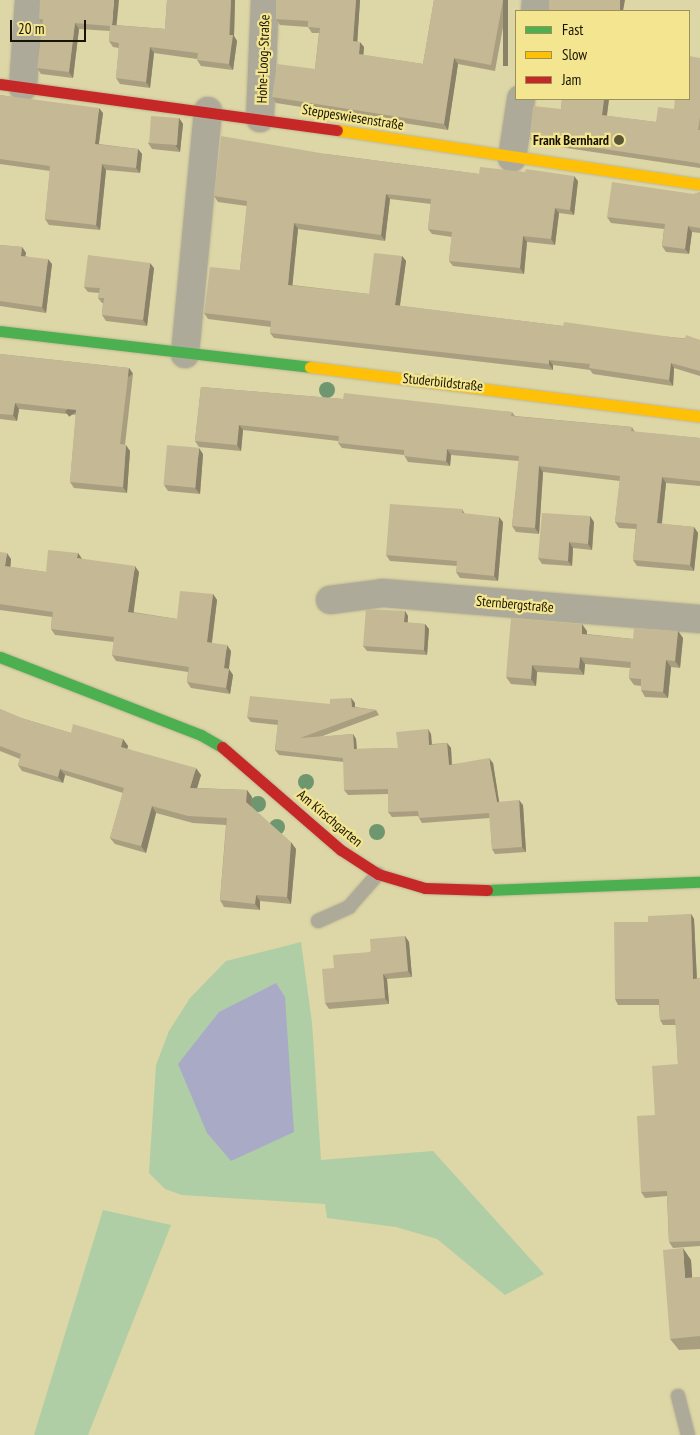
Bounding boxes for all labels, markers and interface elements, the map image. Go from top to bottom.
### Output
scale bar [12,10,89,42]
legend [515,10,690,100]
street label: Hohe-Loog-Straße [253,14,273,104]
text: 20 m [18,19,44,38]
text: Fast [562,20,583,39]
text: Slow [562,45,587,64]
text: Jam [562,70,581,89]
street label: Steppeswiesenstraße [301,101,405,133]
place label: Frank Bernhard [533,132,609,148]
marker: Frank Bernhard [613,134,625,146]
street label: Studerbildstraße [402,369,484,395]
street label: Sternbergstraße [475,592,555,616]
street label: Am Kirschgarten [294,786,366,850]

